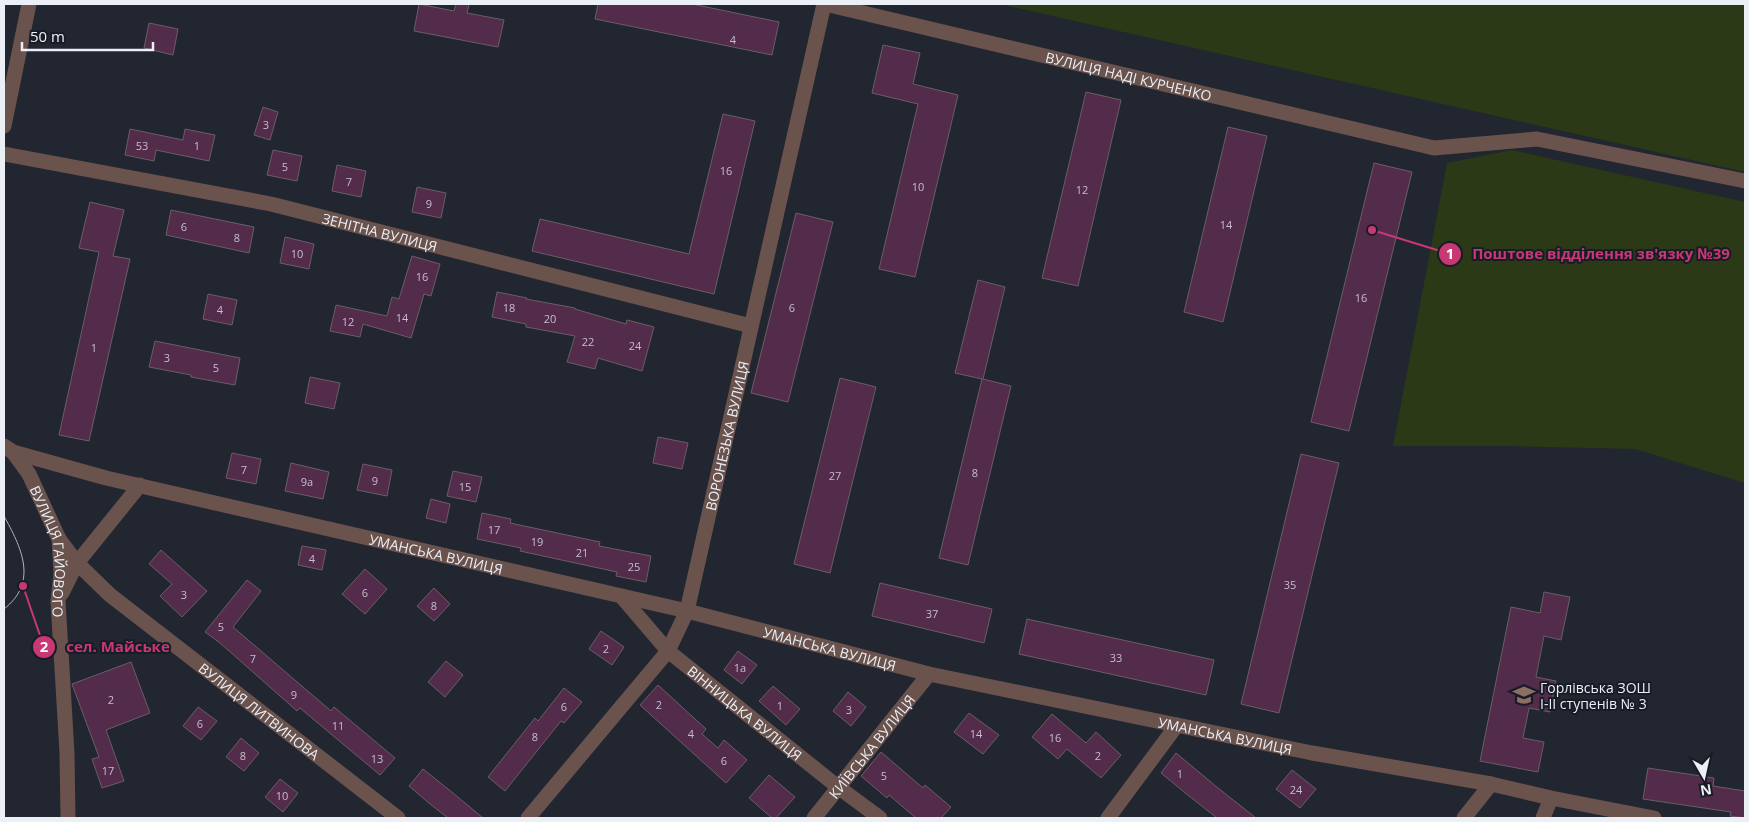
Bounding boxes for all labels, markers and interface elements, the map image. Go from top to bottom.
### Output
scale bar [22,20,154,52]
text: 50 m [30,26,65,46]
house number: 4 [730,32,737,47]
street label: ВУЛИЦЯ НАДІ КУРЧЕНКО [1044,47,1214,105]
house number: 3 [263,117,269,132]
house number: 53 [136,138,148,153]
house number: 1 [194,138,200,153]
house number: 5 [282,159,288,174]
house number: 16 [720,163,732,178]
house number: 7 [346,174,352,189]
house number: 10 [912,179,924,194]
house number: 12 [1076,182,1088,197]
house number: 9 [426,196,432,211]
street label: ЗЕНІТНА ВУЛИЦЯ [320,208,439,255]
house number: 14 [1220,217,1233,232]
house number: 6 [181,219,187,234]
house number: 8 [234,230,240,245]
callout: Поштове відділення зв'язку №39 [1437,239,1740,269]
text: 1 [1446,243,1454,263]
text: Поштове відділення зв'язку №39 [1472,243,1730,263]
house number: 10 [291,246,303,261]
house number: 16 [416,269,428,284]
house number: 16 [1355,290,1367,305]
house number: 18 [503,300,515,315]
house number: 6 [789,300,795,315]
house number: 4 [217,302,224,317]
house number: 14 [396,310,409,325]
house number: 20 [544,311,556,326]
house number: 12 [342,314,354,329]
house number: 22 [582,334,594,349]
house number: 24 [629,338,642,353]
house number: 1 [91,340,97,355]
house number: 3 [164,350,170,365]
street label: ВОРОНЕЗЬКА ВУЛИЦЯ [700,359,753,512]
house number: 5 [213,360,219,375]
house number: 7 [241,462,247,477]
house number: 8 [972,465,978,480]
house number: 27 [829,468,841,483]
house number: 9 [372,473,378,488]
house number: 9а [301,474,313,489]
house number: 15 [459,479,471,494]
street label: ВУЛИЦЯ ГАЙОВОГО [26,482,71,618]
house number: 17 [488,522,500,537]
street label: УМАНСЬКА ВУЛИЦЯ [367,529,505,578]
house number: 19 [531,534,543,549]
house number: 21 [576,545,588,560]
house number: 4 [309,551,316,566]
house number: 25 [628,559,640,574]
house number: 35 [1284,577,1296,592]
house number: 6 [362,585,368,600]
house number: 3 [181,587,187,602]
house number: 8 [431,598,437,613]
house number: 37 [926,606,938,621]
house number: 5 [218,619,224,634]
street label: УМАНСЬКА ВУЛИЦЯ [761,622,898,675]
callout: сел. Майське [31,632,180,662]
text: 2 [40,636,49,656]
text: сел. Майське [66,636,170,656]
house number: 2 [603,641,609,656]
house number: 33 [1110,650,1122,665]
house number: 7 [250,651,256,666]
street label: ВУЛИЦЯ ЛИТВИНОВА [195,658,324,764]
house number: 1а [734,660,746,675]
street label: ВІННИЦЬКА ВУЛИЦЯ [684,661,806,764]
place label: Горлівська ЗОШ І-ІІ ступенів № 3 [1540,678,1651,713]
school or university icon: Горлівська ЗОШ І-ІІ ступенів № 3 [1511,682,1537,708]
house number: 9 [291,687,297,702]
street label: КИЇВСЬКА ВУЛИЦЯ [824,690,919,802]
house number: 2 [108,692,114,707]
house number: 2 [656,697,662,712]
house number: 1 [777,698,783,713]
house number: 6 [561,699,567,714]
house number: 3 [846,702,852,717]
street label: УМАНСЬКА ВУЛИЦЯ [1156,712,1294,758]
house number: 6 [197,716,203,731]
house number: 11 [332,718,344,733]
house number: 4 [688,726,695,741]
house number: 14 [970,726,983,741]
house number: 8 [532,729,538,744]
house number: 16 [1049,730,1061,745]
house number: 8 [240,748,246,763]
house number: 2 [1095,748,1101,763]
house number: 13 [371,751,383,766]
north arrow [1679,752,1729,802]
house number: 6 [721,753,727,768]
house number: 17 [102,763,114,778]
house number: 1 [1177,766,1183,781]
house number: 5 [881,768,887,783]
text: N [1699,780,1713,801]
house number: 24 [1290,782,1303,797]
house number: 10 [276,788,288,803]

